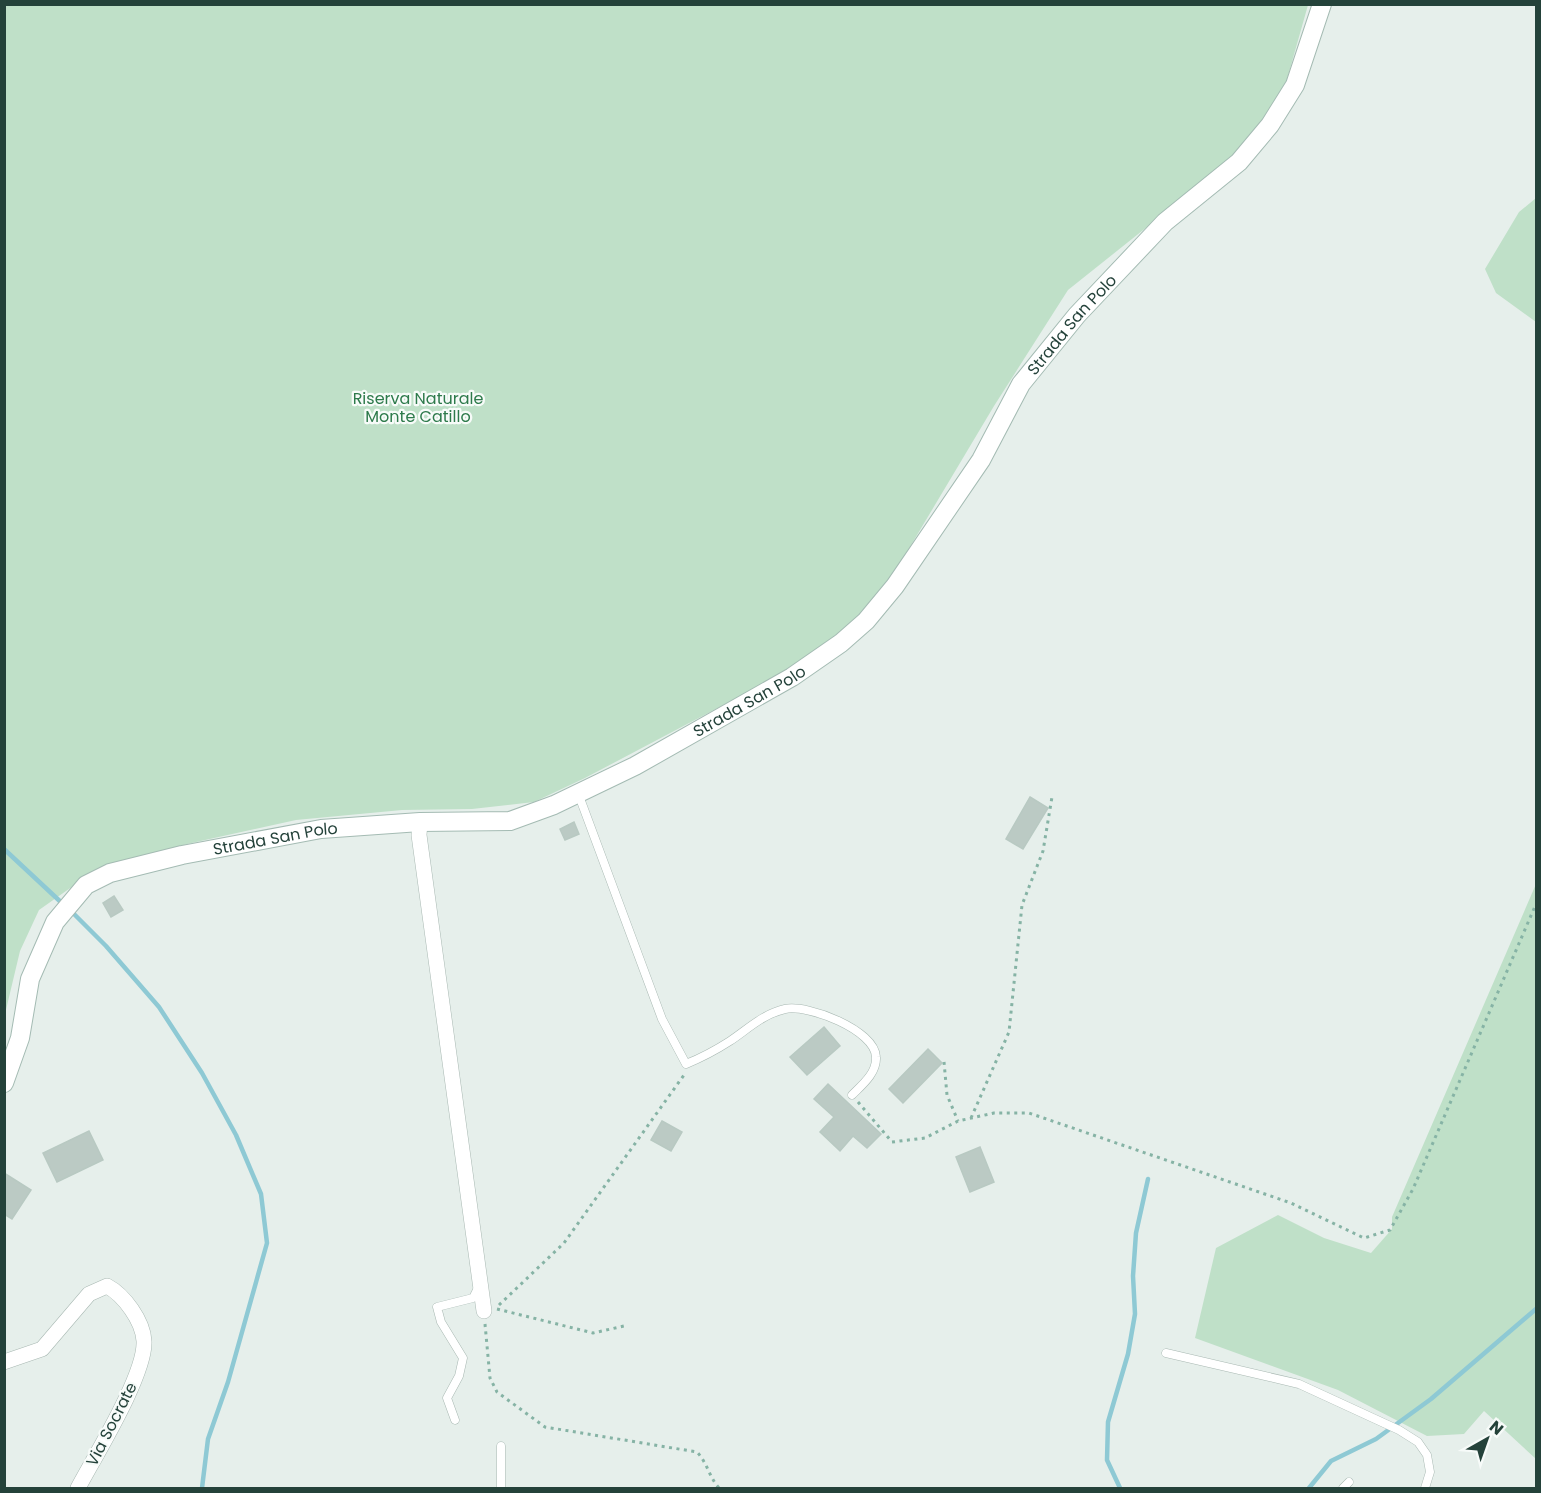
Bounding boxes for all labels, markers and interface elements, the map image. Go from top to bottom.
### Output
street label: Strada San Polo [1022,269,1122,380]
park label: Riserva Naturale Monte Catillo [353,387,483,428]
street label: Strada San Polo [689,660,811,743]
street label: Strada San Polo [211,817,338,861]
street label: Via Socrate [80,1378,143,1470]
north arrow [1457,1409,1517,1469]
text: N [1484,1415,1508,1441]

